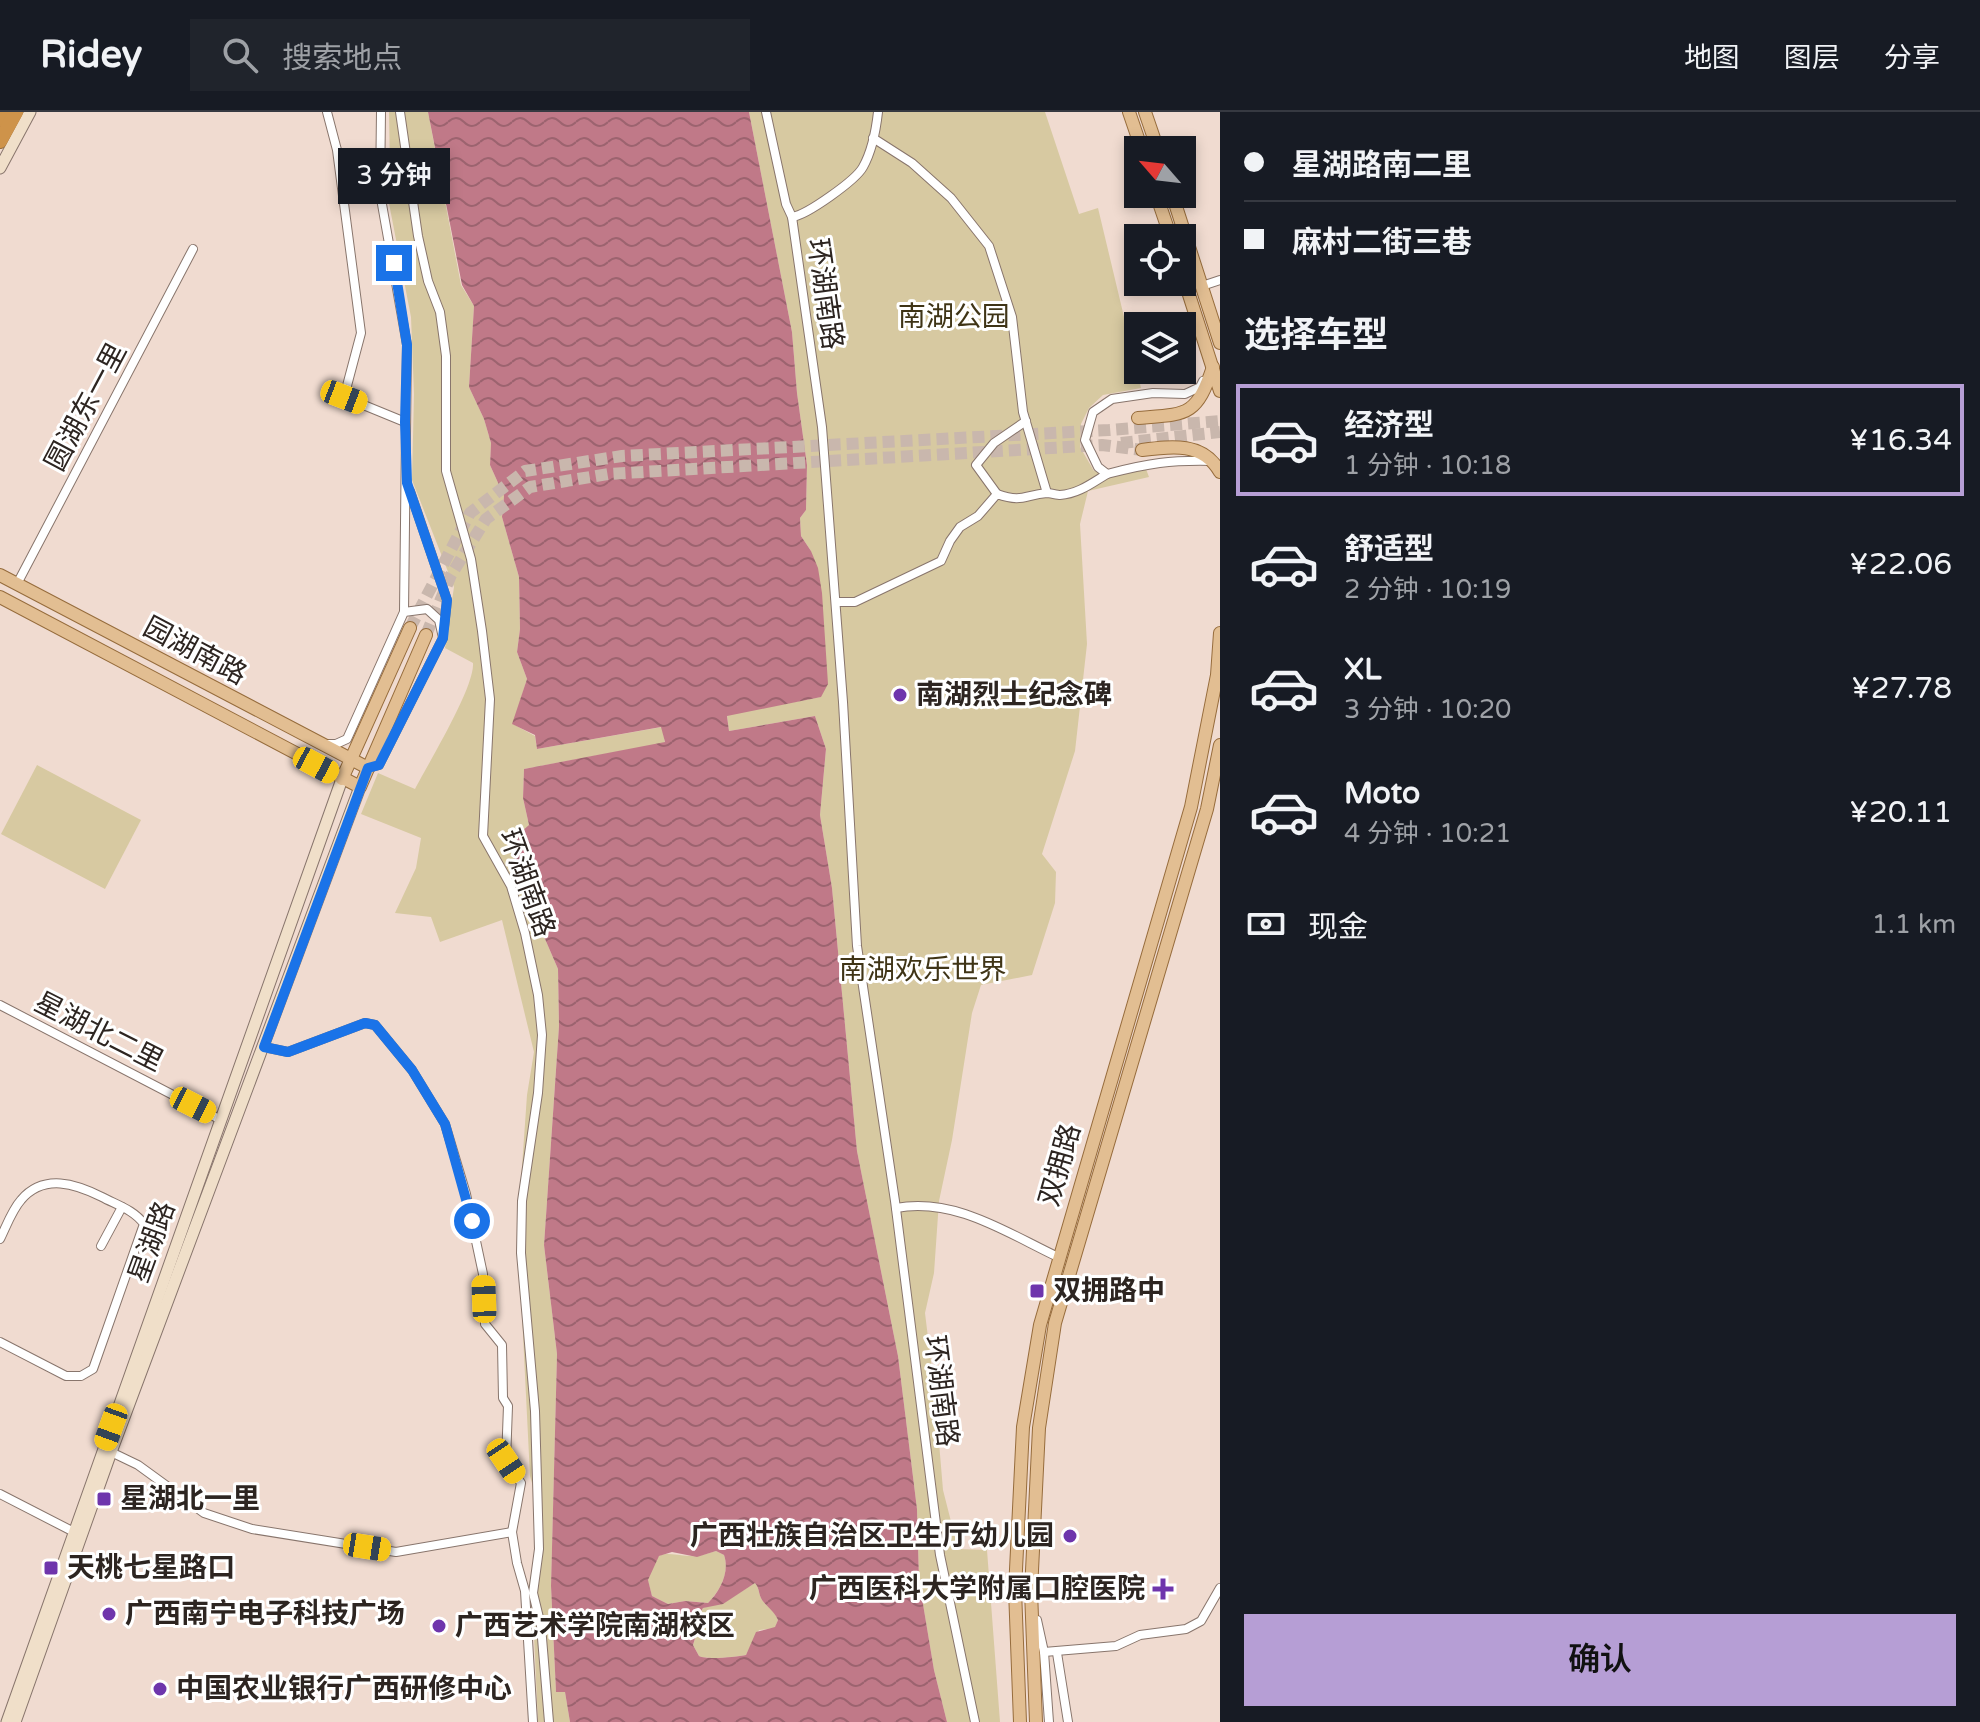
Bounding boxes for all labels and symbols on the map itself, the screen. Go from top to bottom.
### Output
north arrow [1124,136,1196,208]
callout: 3 分钟 [338,147,450,203]
street label: 环湖南路 [800,236,850,352]
route end [376,245,412,281]
park label: 南湖公园 [898,300,1010,334]
street label: 圆湖东一里 [38,337,134,477]
car [317,377,371,417]
street label: 园湖南路 [138,610,252,692]
place label: 南湖烈士纪念碑 [916,678,1112,712]
marker: 南湖烈士纪念碑 [891,686,909,704]
car [289,743,343,787]
street label: 环湖南路 [492,825,562,941]
park label: 南湖欢乐世界 [839,953,1007,987]
street label: 星湖北二里 [29,985,169,1079]
car [166,1083,220,1127]
street label: 双拥路 [1032,1120,1088,1210]
street label: 星湖路 [122,1197,182,1287]
route start [454,1203,490,1239]
place label: 双拥路中 [1053,1274,1165,1308]
car [471,1275,497,1323]
marker: 双拥路中 [1028,1282,1046,1300]
street label: 环湖南路 [917,1333,965,1449]
car [92,1400,130,1454]
car [483,1434,529,1488]
place label: 星湖北一里 [120,1482,260,1516]
marker: 星湖北一里 [95,1490,113,1508]
place label: 广西壮族自治区卫生厅幼儿园 [690,1519,1054,1553]
marker: 广西壮族自治区卫生厅幼儿园 [1061,1527,1079,1545]
car [341,1531,393,1563]
place label: 天桃七星路口 [67,1551,235,1585]
marker: 天桃七星路口 [42,1559,60,1577]
place label: 广西医科大学附属口腔医院 [809,1572,1145,1606]
marker: 广西医科大学附属口腔医院 [1152,1578,1174,1600]
place label: 广西南宁电子科技广场 [125,1597,405,1631]
marker: 广西南宁电子科技广场 [100,1605,118,1623]
place label: 广西艺术学院南湖校区 [455,1609,735,1643]
marker: 广西艺术学院南湖校区 [430,1617,448,1635]
place label: 中国农业银行广西研修中心 [176,1672,512,1706]
marker: 中国农业银行广西研修中心 [151,1680,169,1698]

